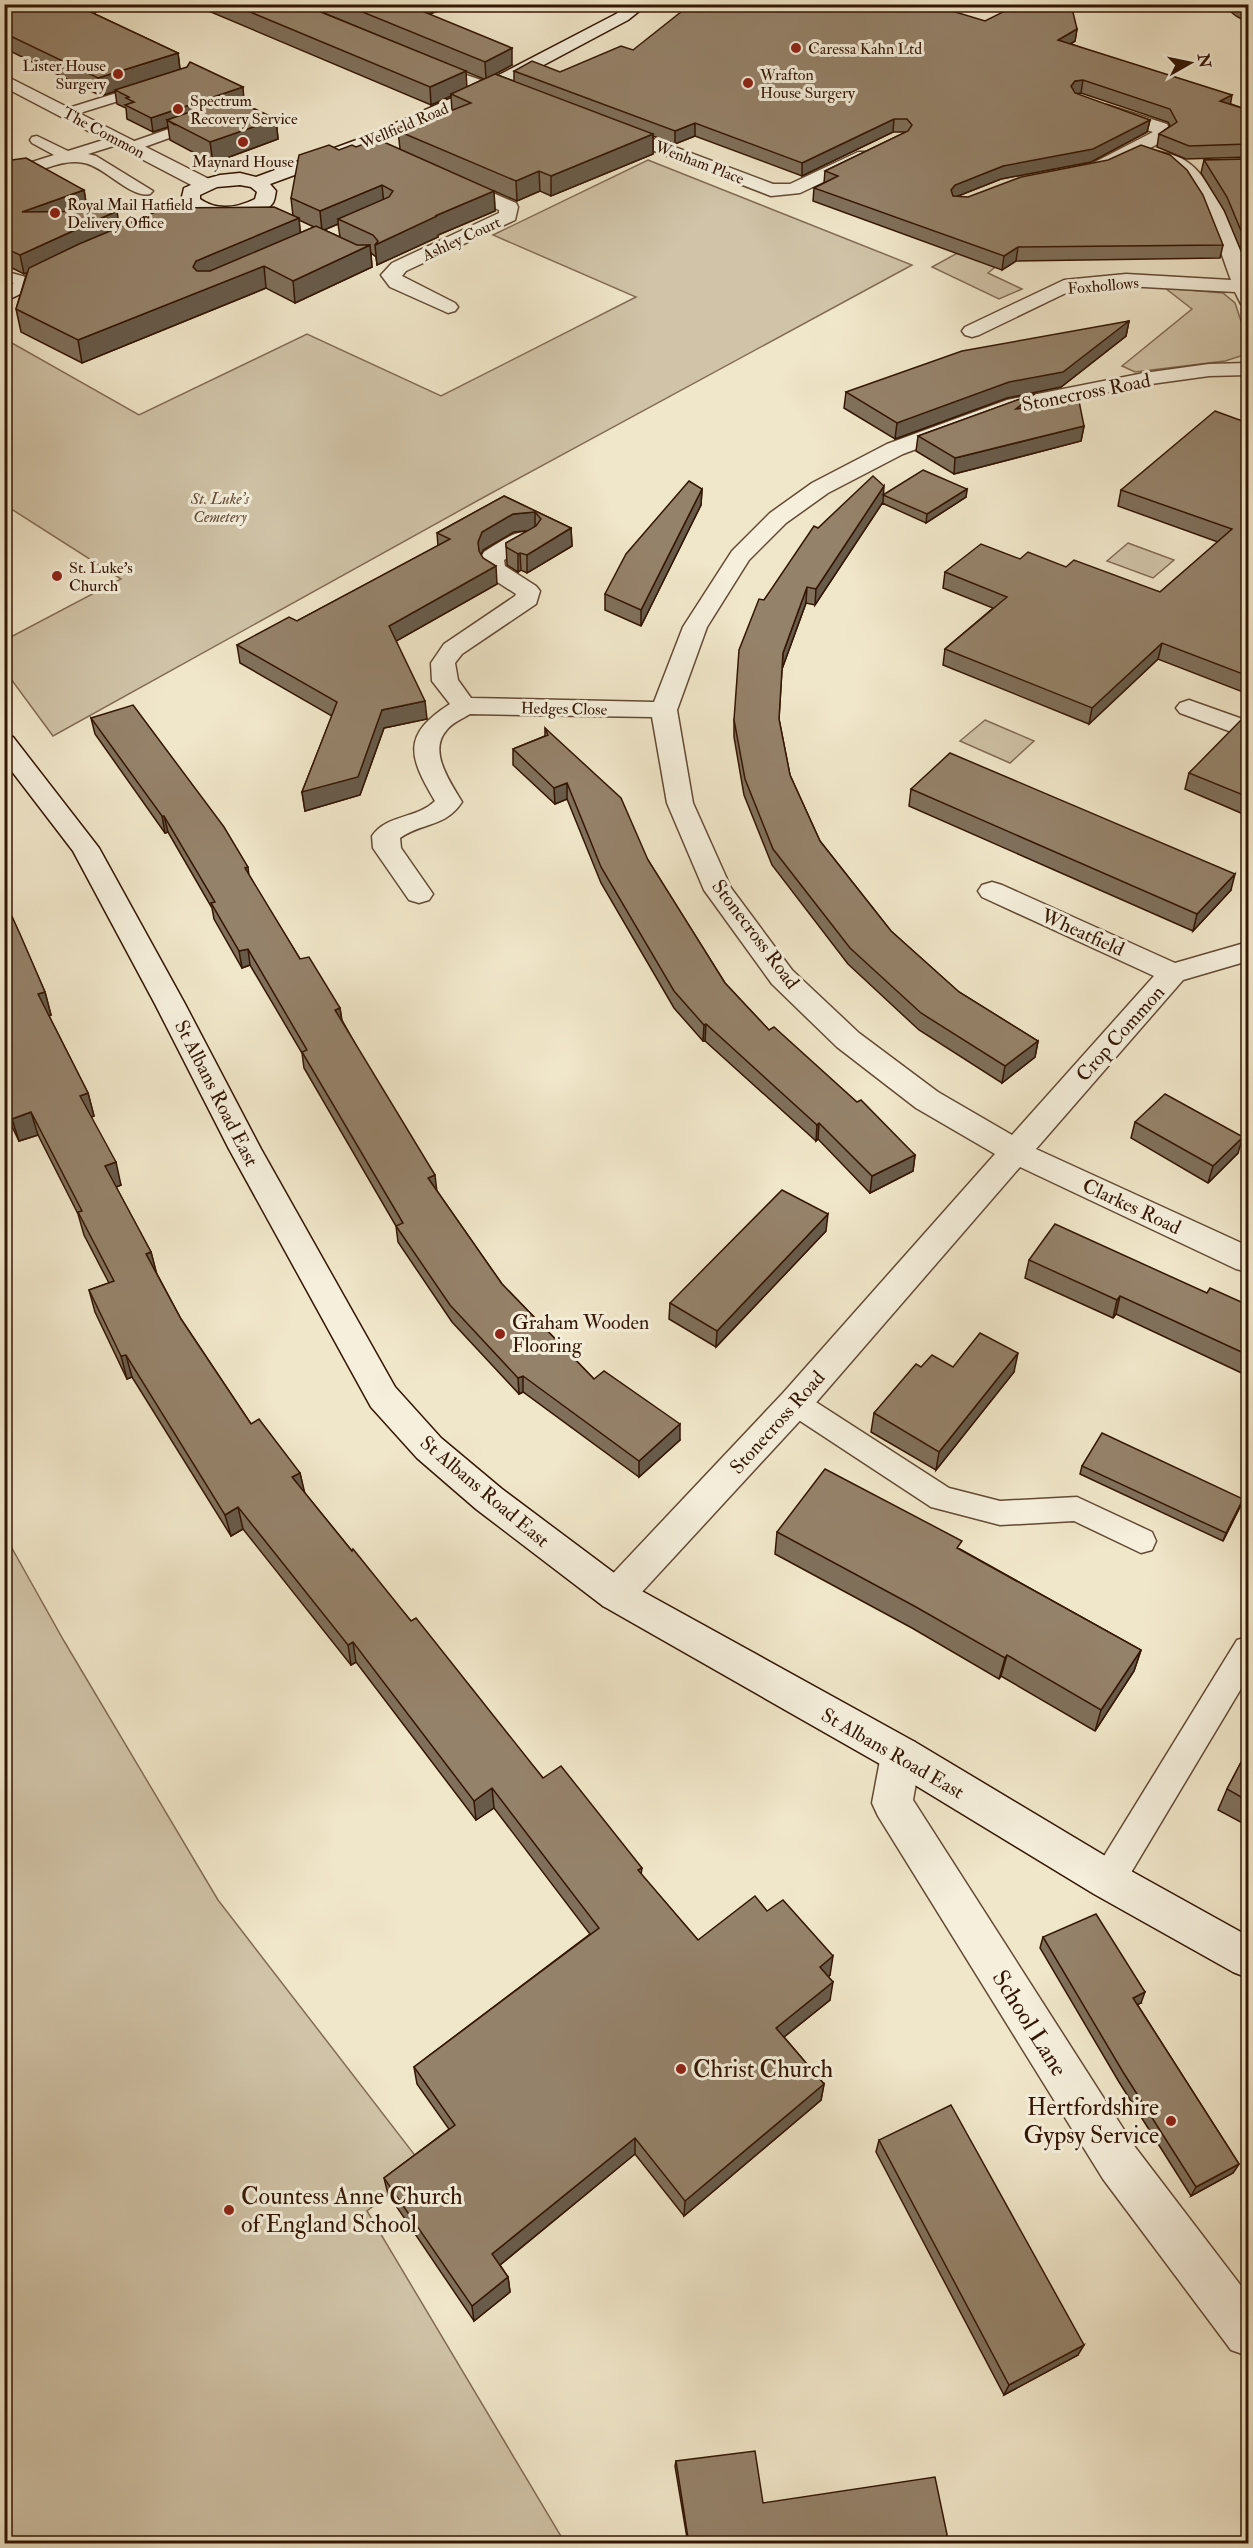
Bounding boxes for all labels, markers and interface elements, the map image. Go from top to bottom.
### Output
north arrow [1160,33,1220,93]
place label: Caressa Kahn Ltd [808,39,922,59]
marker: Caressa Kahn Ltd [789,41,803,55]
text: N [1193,51,1215,70]
place label: Lister House Surgery [22,56,107,94]
place label: Wrafton House Surgery [759,65,856,103]
marker: Lister House Surgery [111,67,125,81]
marker: Wrafton House Surgery [741,76,755,90]
place label: Spectrum Recovery Service [190,91,298,129]
street label: Wellfield Road [356,98,452,154]
marker: Spectrum Recovery Service [171,102,185,116]
street label: The Common [59,103,148,163]
marker: Maynard House [236,135,250,149]
street label: Wenham Place [651,136,747,189]
place label: Maynard House [192,152,294,172]
place label: Royal Mail Hatfield Delivery Office [67,195,193,233]
marker: Royal Mail Hatfield Delivery Office [48,206,62,220]
street label: Ashley Court [418,212,504,266]
street label: Foxhollows [1067,273,1140,299]
street label: Stonecross Road [1020,368,1153,417]
park label: St. Luke's Cemetery [190,489,250,527]
place label: St. Luke's Church [69,558,133,596]
marker: St. Luke's Church [50,569,64,583]
street label: Hedges Close [521,698,608,720]
street label: Stonecross Road [706,875,805,994]
street label: Wheatfield [1036,903,1128,962]
street label: Crop Common [1071,980,1171,1087]
street label: St Albans Road East [169,1016,264,1171]
street label: Clarkes Road [1079,1173,1185,1240]
place label: Graham Wooden Flooring [512,1310,649,1358]
marker: Graham Wooden Flooring [493,1327,507,1341]
street label: Stonecross Road [724,1365,830,1479]
street label: St Albans Road East [415,1430,555,1553]
street label: St Albans Road East [817,1702,969,1805]
street label: School Lane [985,1964,1074,2082]
place label: Christ Church [693,2054,833,2085]
marker: Christ Church [674,2062,688,2076]
place label: Hertfordshire Gypsy Service [1023,2092,1159,2151]
marker: Hertfordshire Gypsy Service [1164,2114,1178,2128]
place label: Countess Anne Church of England School [241,2181,463,2240]
marker: Countess Anne Church of England School [222,2203,236,2217]

